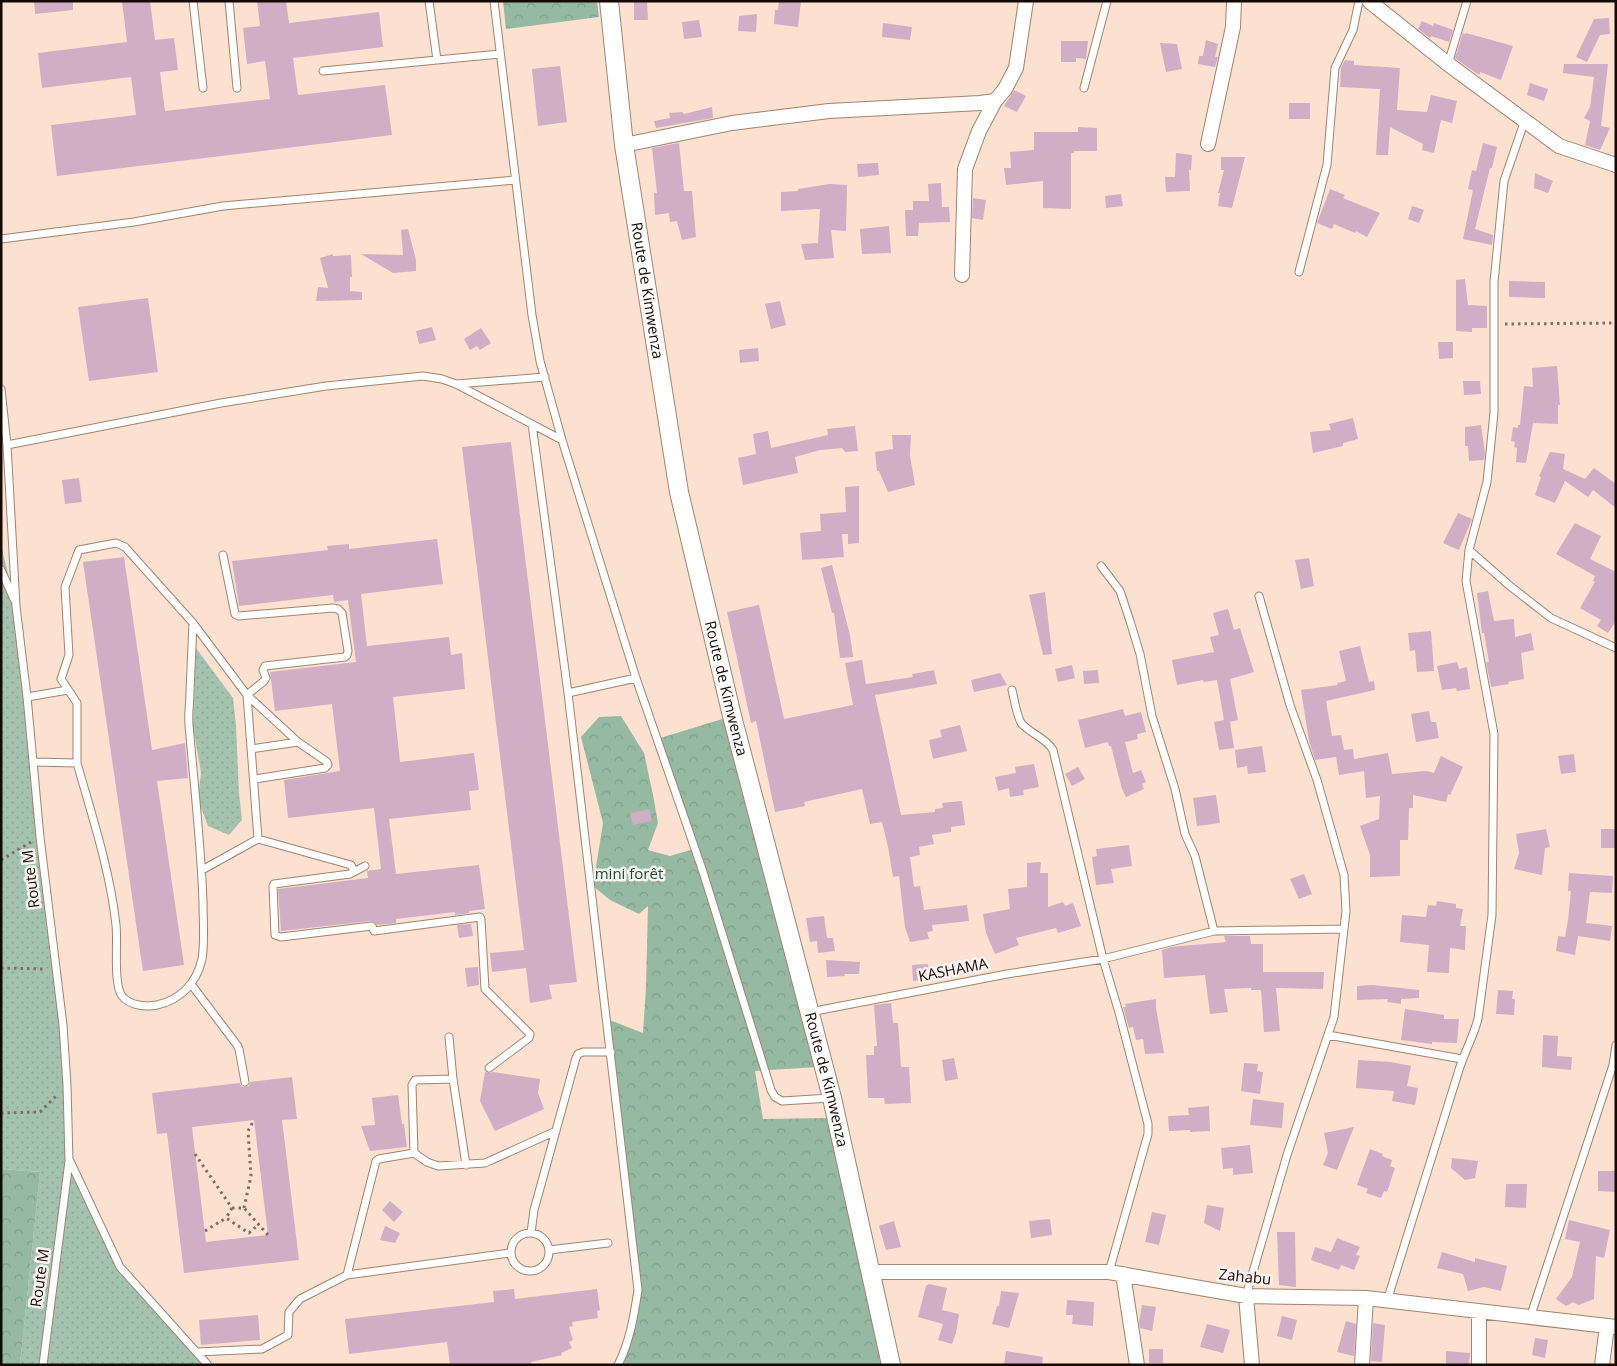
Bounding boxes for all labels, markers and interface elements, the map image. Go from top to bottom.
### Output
street label: Route de Kimwenza [627,220,669,360]
street label: Route de Kimwenza [701,619,753,758]
street label: Route M [17,849,44,909]
park label: mini forêt [595,863,663,883]
street label: KASHAMA [916,952,990,986]
street label: Route de Kimwenza [801,1010,854,1149]
street label: Route M [25,1247,53,1308]
street label: Zahabu [1218,1263,1272,1289]

